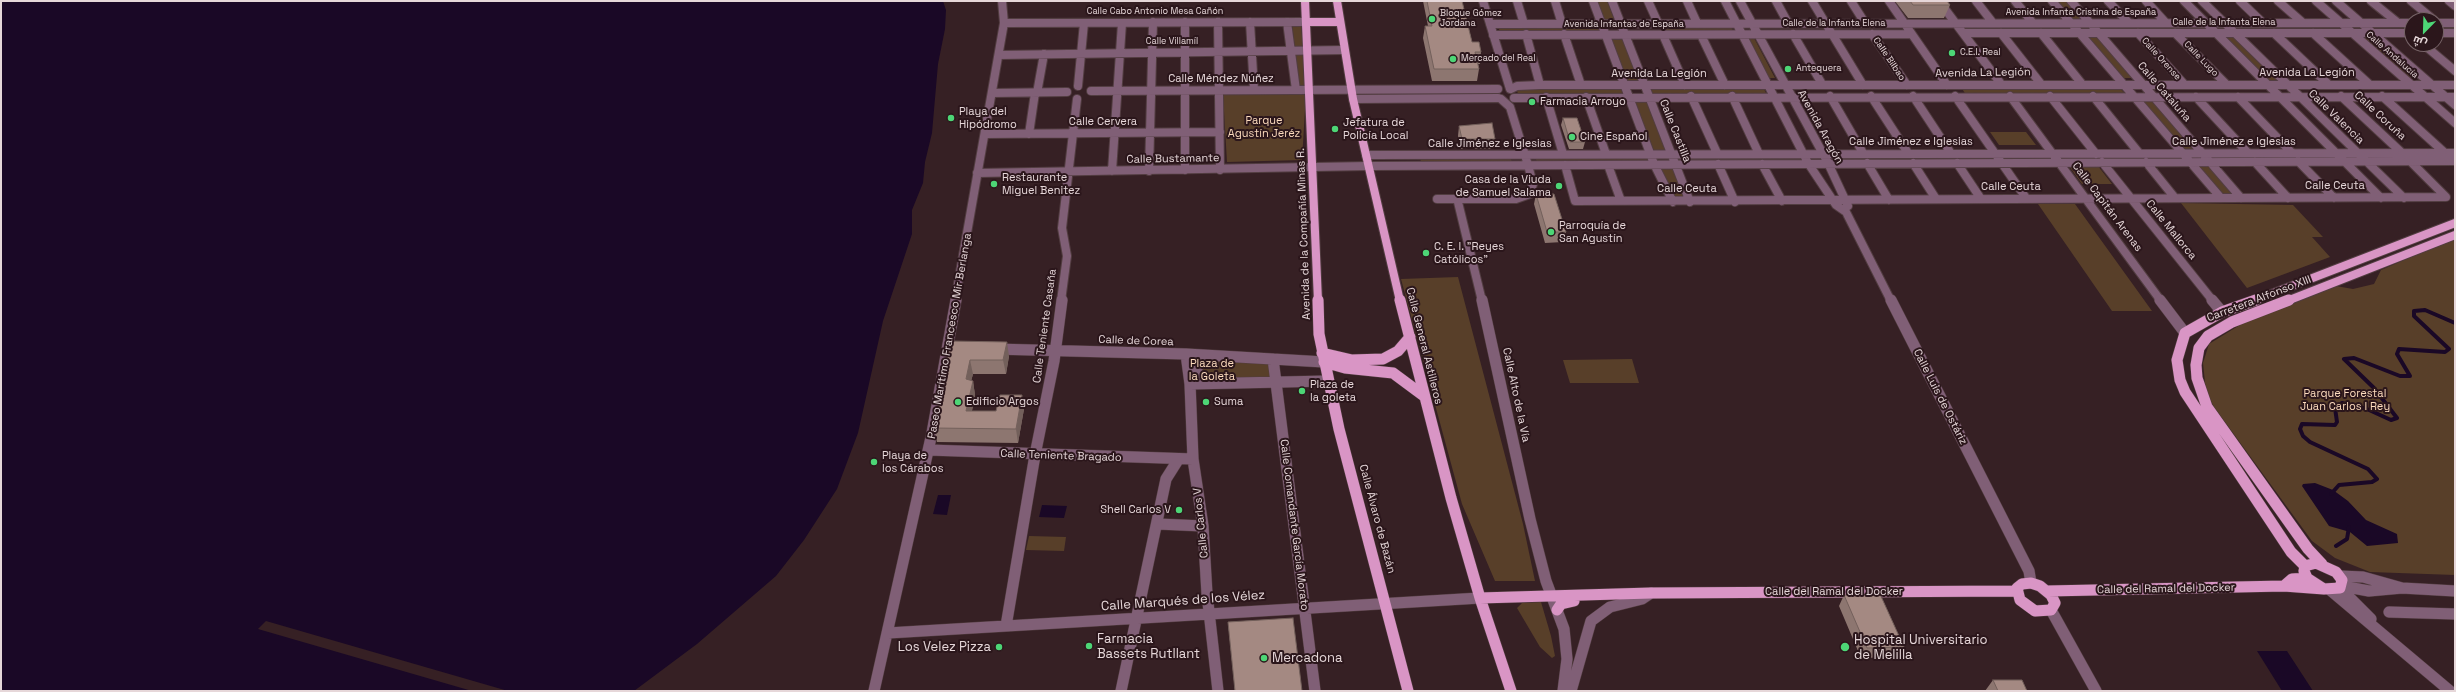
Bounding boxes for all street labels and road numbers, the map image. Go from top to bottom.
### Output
street label: Calle Cabo Antonio Mesa Cañón [1087,7,1223,17]
street label: Avenida Infanta Cristina de España [2006,8,2156,18]
street label: Calle de la Infanta Elena [2172,18,2276,28]
street label: Calle de la Infanta Elena [1782,19,1886,29]
street label: Avenida Infantas de España [1564,20,1684,30]
street label: Calle Andalucía [2364,29,2420,81]
street label: Calle Bilbao [1871,35,1907,83]
street label: Calle Orense [2139,36,2183,82]
street label: Calle Villamíl [1146,37,1198,47]
street label: Calle Lugo [2182,39,2220,79]
street label: Calle Cataluña [2134,59,2194,125]
street label: Avenida La Legión [1935,66,2031,80]
street label: Avenida La Legión [2259,66,2355,80]
street label: Avenida La Legión [1611,67,1707,81]
street label: Calle Méndez Núñez [1168,72,1274,86]
street label: Calle Valencia [2305,87,2367,147]
street label: Avenida Aragón [1794,88,1846,166]
street label: Calle Coruña [2351,89,2409,143]
street label: Calle Castilla [1656,98,1694,164]
street label: Calle Cervera [1069,115,1137,129]
street label: Calle Jiménez e Iglesias [1849,135,1973,149]
street label: Calle Jiménez e Iglesias [2172,135,2296,149]
street label: Calle Jiménez e Iglesias [1428,137,1552,151]
street label: Avenida de la Compañía Minas R. [1294,148,1314,320]
street label: Calle Bustamante [1126,152,1220,166]
street label: Calle Capitán Arenas [2069,160,2145,254]
street label: Calle Ceuta [2305,179,2365,193]
street label: Calle Ceuta [1981,180,2041,194]
street label: Calle Ceuta [1657,182,1717,196]
street label: Calle Mallorca [2143,197,2199,263]
street label: Paseo Marítimo Francesco Mir Berlanga [925,232,975,440]
street label: Calle Teniente Casaña [1030,268,1060,384]
street label: Carretera Alfonso XIII [2205,273,2313,325]
street label: Calle General Astilleros [1403,286,1445,406]
street label: Calle de Corea [1098,333,1174,349]
street label: Calle Alto de la Vía [1500,347,1532,443]
street label: Calle Luis de Ostáriz [1910,347,1970,447]
street label: Calle Comandante García Morato [1277,439,1311,611]
street label: Calle Teniente Bragado [1000,447,1122,465]
street label: Calle Álvaro de Bazán [1356,463,1398,575]
street label: Calle Carlos V [1191,487,1211,559]
street label: Calle del Ramal del Docker [2097,581,2235,597]
street label: Calle del Ramal del Docker [1765,585,1903,599]
street label: Calle Marqués de los Vélez [1100,587,1266,615]

